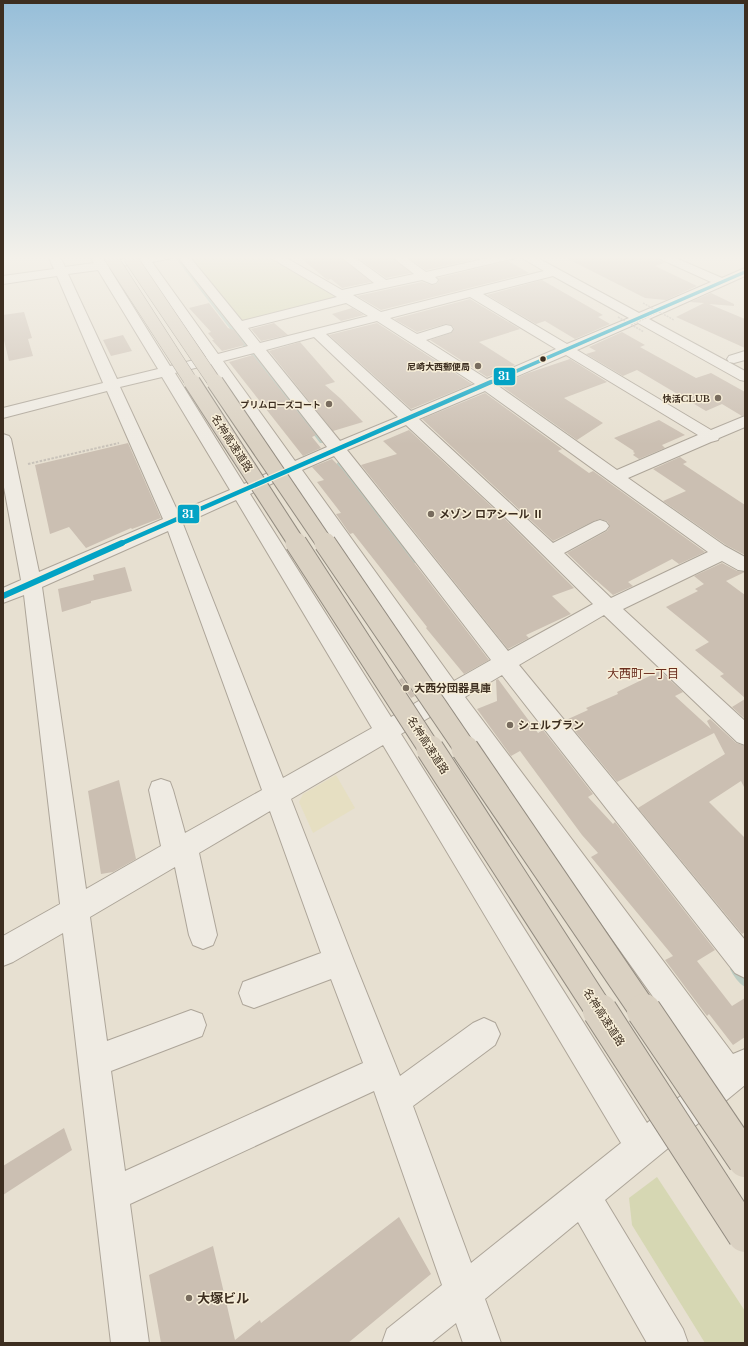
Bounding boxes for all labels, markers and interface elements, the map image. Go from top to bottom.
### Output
unlabelled marker [538,354,548,364]
place label: 尼崎大西郵便局 [407,361,470,372]
marker: 尼崎大西郵便局 [473,361,483,371]
line badge: 31 [493,367,516,386]
text: 31 [498,369,510,383]
place label: 快活CLUB [662,393,710,404]
marker: 快活CLUB [713,393,723,403]
place label: プリムローズコート [240,399,321,410]
marker: プリムローズコート [324,399,334,409]
street label: 名神高速道路 [208,412,256,474]
line badge: 31 [177,504,200,524]
text: 31 [182,507,194,521]
place label: メゾン ロアシール Ⅱ [439,507,543,521]
marker: メゾン ロアシール Ⅱ [426,509,436,519]
district label: 大西町一丁目 [607,666,679,681]
place label: 大西分団器具庫 [414,681,491,695]
marker: 大西分団器具庫 [401,683,411,693]
street label: 名神高速道路 [404,714,452,776]
place label: シェルブラン [518,718,584,732]
marker: シェルブラン [505,720,515,730]
street label: 名神高速道路 [580,986,628,1048]
place label: 大塚ビル [197,1290,249,1307]
marker: 大塚ビル [184,1293,194,1303]

